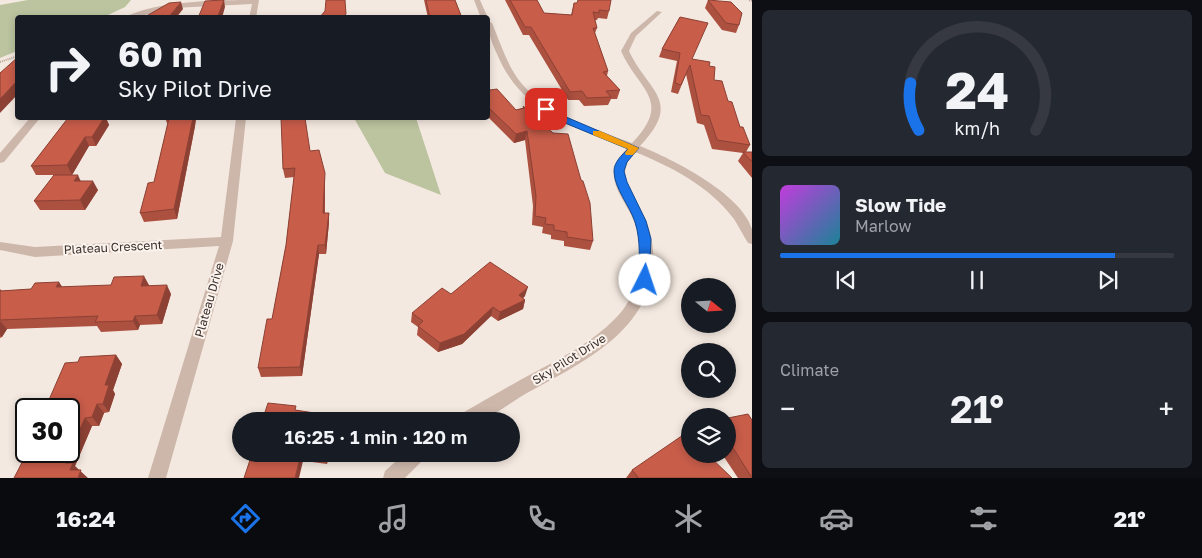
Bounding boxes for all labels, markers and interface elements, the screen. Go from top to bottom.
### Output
text: 60 m [118,33,202,75]
icon: right [35,35,100,100]
text: 24 [945,58,1009,120]
text: Sky Pilot Drive [118,75,272,102]
pin [525,88,567,130]
icon: arrive [532,95,560,123]
text: km/h [954,117,1000,139]
text: Slow Tide [855,193,946,216]
text: Marlow [855,216,911,236]
street label: Plateau Crescent [63,237,163,257]
position arrow [618,253,670,305]
street label: Plateau Drive [191,261,227,339]
icon: previous [832,266,860,294]
icon: pause [963,266,991,294]
icon: next [1094,266,1122,294]
north arrow [681,278,736,332]
map controls [681,278,736,463]
street label: Sky Pilot Drive [529,330,609,388]
button: search [681,343,736,398]
text: Climate [780,360,839,380]
text: 21° [950,386,1004,431]
text: − [780,392,795,425]
text: + [1159,392,1174,425]
speed limit sign: 30 [15,398,80,463]
button: layers [681,408,736,463]
text: 16:25 · 1 min · 120 m [285,425,467,448]
icon: directions [228,501,263,536]
icon: music [376,501,411,536]
icon: phone [524,501,559,536]
icon: climate [671,501,706,536]
icon: car [819,501,854,536]
icon: filters [966,501,1001,536]
text: 16:24 [56,505,116,532]
text: 21° [1114,505,1146,532]

